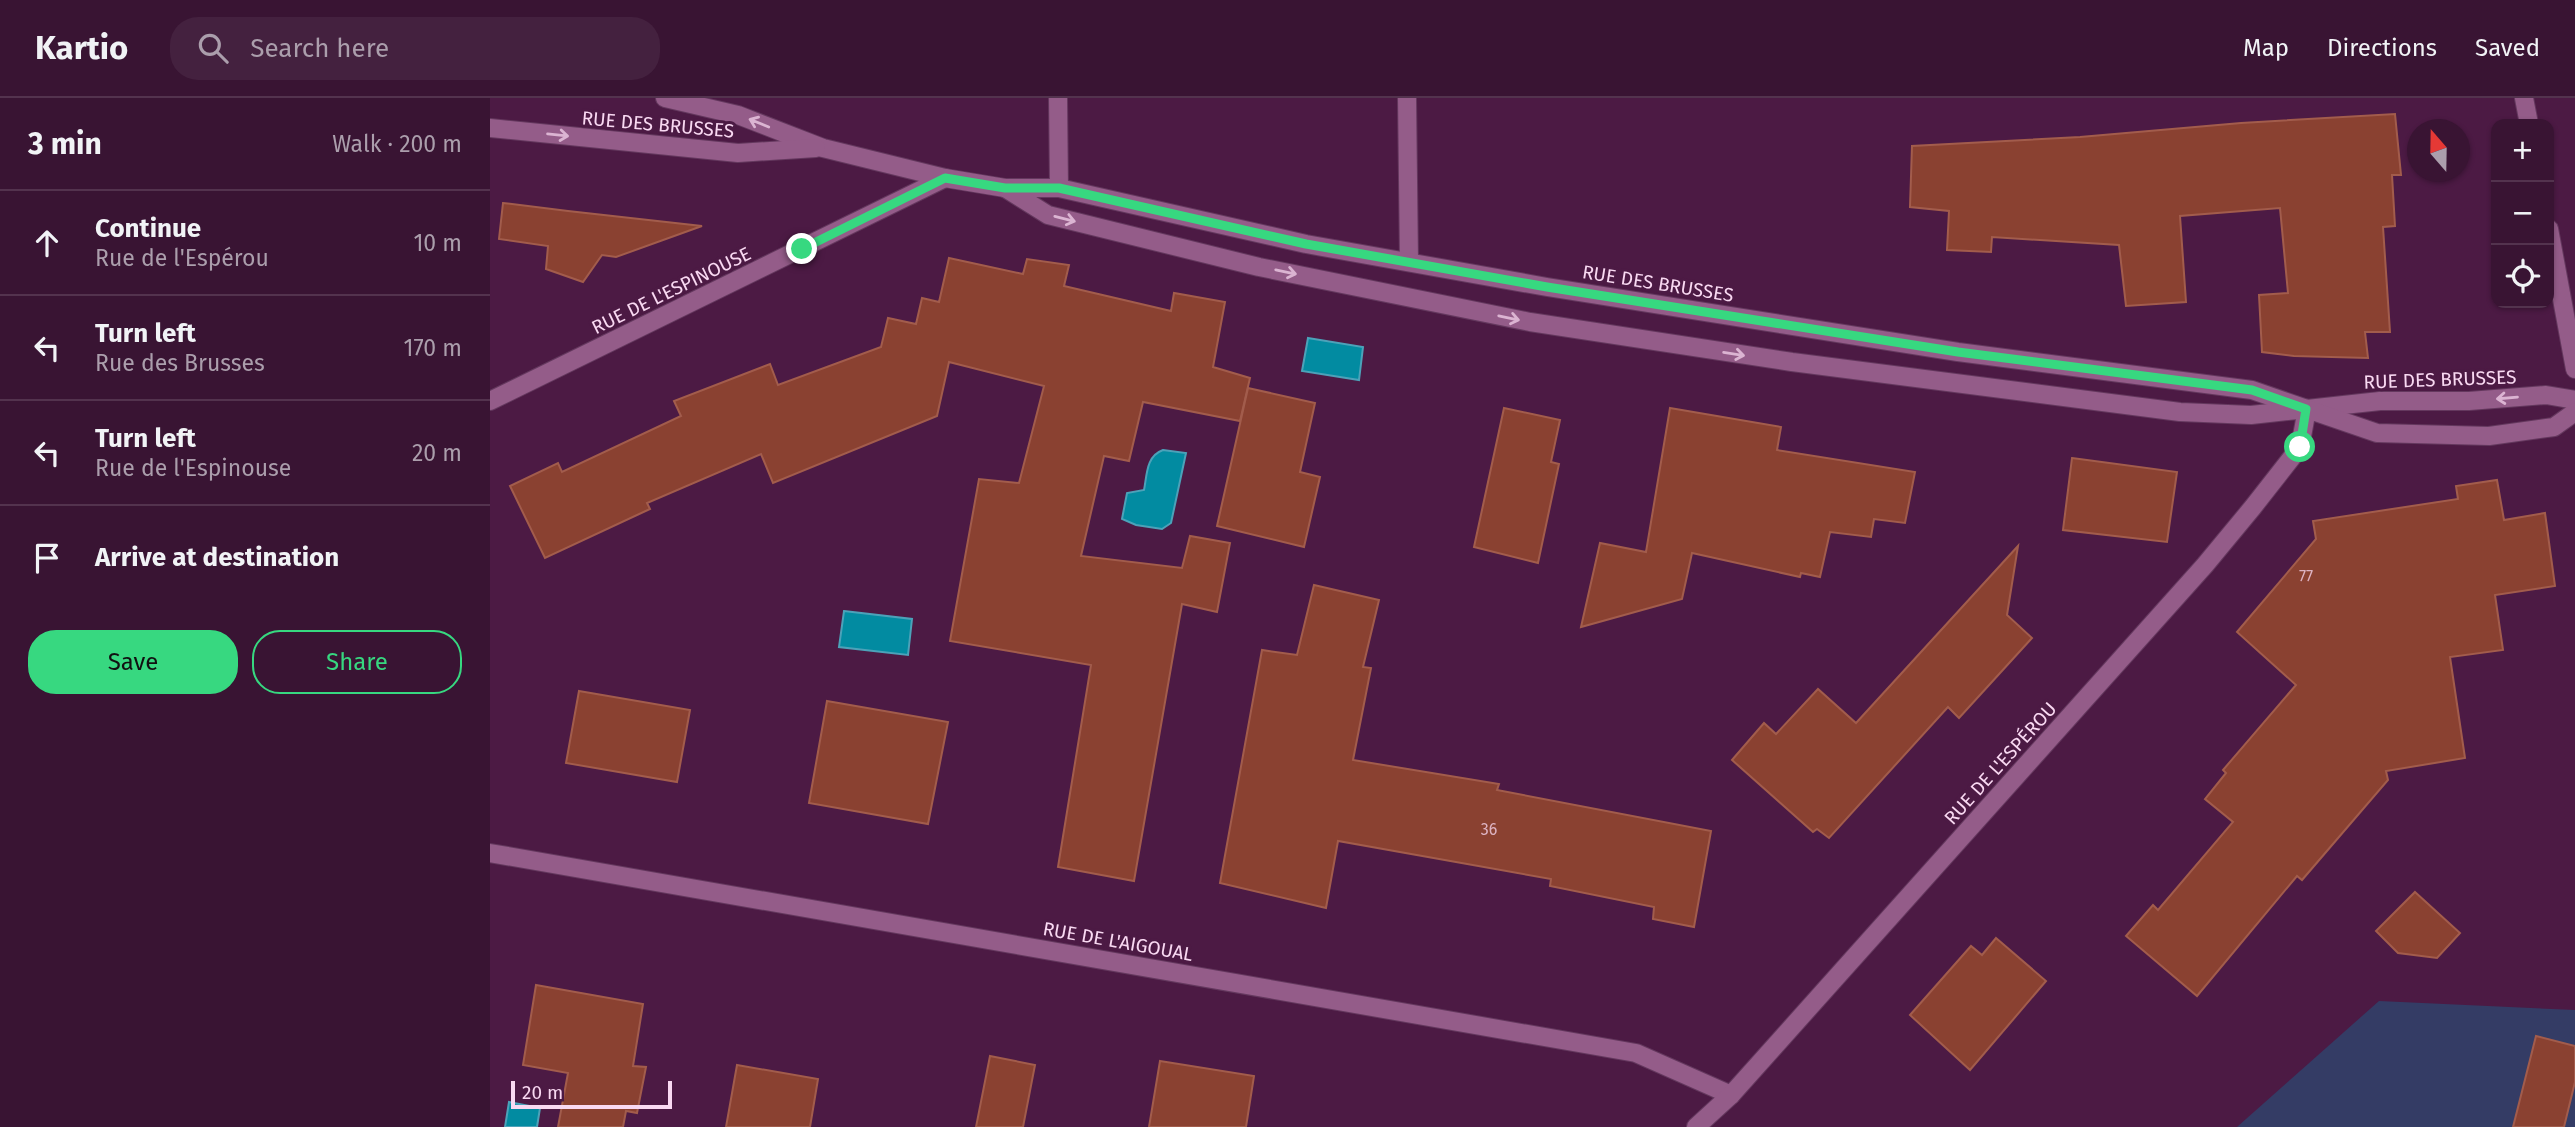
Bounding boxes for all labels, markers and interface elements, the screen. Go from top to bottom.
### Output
search box [170,17,660,80]
text: Kartio [35,28,128,68]
icon: search [194,29,232,67]
text: Search here [250,33,389,64]
text: Map [2243,34,2289,62]
text: Directions [2327,34,2437,62]
text: Saved [2475,34,2540,62]
street label: RUE DES BRUSSES [581,106,735,143]
one-way arrow [749,116,770,129]
north arrow [2407,119,2470,182]
map controls [2491,119,2554,308]
button: + [2491,119,2554,182]
text: 3 min [28,126,102,162]
one-way arrow [546,129,569,142]
text: Walk · 200 m [332,130,462,158]
button: − [2491,182,2554,245]
text: Continue [95,213,201,244]
one-way arrow [1053,213,1076,226]
icon: ahead [28,224,66,262]
text: 10 m [413,229,462,257]
route end [786,233,817,264]
street label: RUE DE L'ESPINOUSE [588,242,755,339]
text: Rue de l'Espérou [95,244,269,272]
button: locate [2491,245,2554,308]
street label: RUE DES BRUSSES [1581,260,1735,307]
one-way arrow [1274,266,1297,280]
one-way arrow [1497,312,1520,326]
text: Turn left [95,318,196,349]
icon: left [28,329,66,367]
text: 170 m [403,334,462,362]
one-way arrow [1722,347,1745,360]
text: Rue des Brusses [95,349,265,377]
street label: RUE DES BRUSSES [2363,365,2517,394]
one-way arrow [2497,392,2519,405]
text: Turn left [95,423,196,454]
route start [2284,431,2315,462]
icon: left [28,434,66,472]
text: 20 m [412,439,462,467]
text: Rue de l'Espinouse [95,454,291,482]
icon: arrive [28,539,66,577]
text: Arrive at destination [95,542,339,573]
house number: 77 [2299,567,2313,586]
button: Save [28,630,238,694]
button: Share [252,630,462,694]
street label: RUE DE L'ESPÉROU [1939,697,2061,829]
house number: 36 [1481,820,1497,839]
street label: RUE DE L'AIGOUAL [1041,917,1195,966]
scale bar [511,1078,672,1110]
text: 20 m [522,1081,563,1104]

